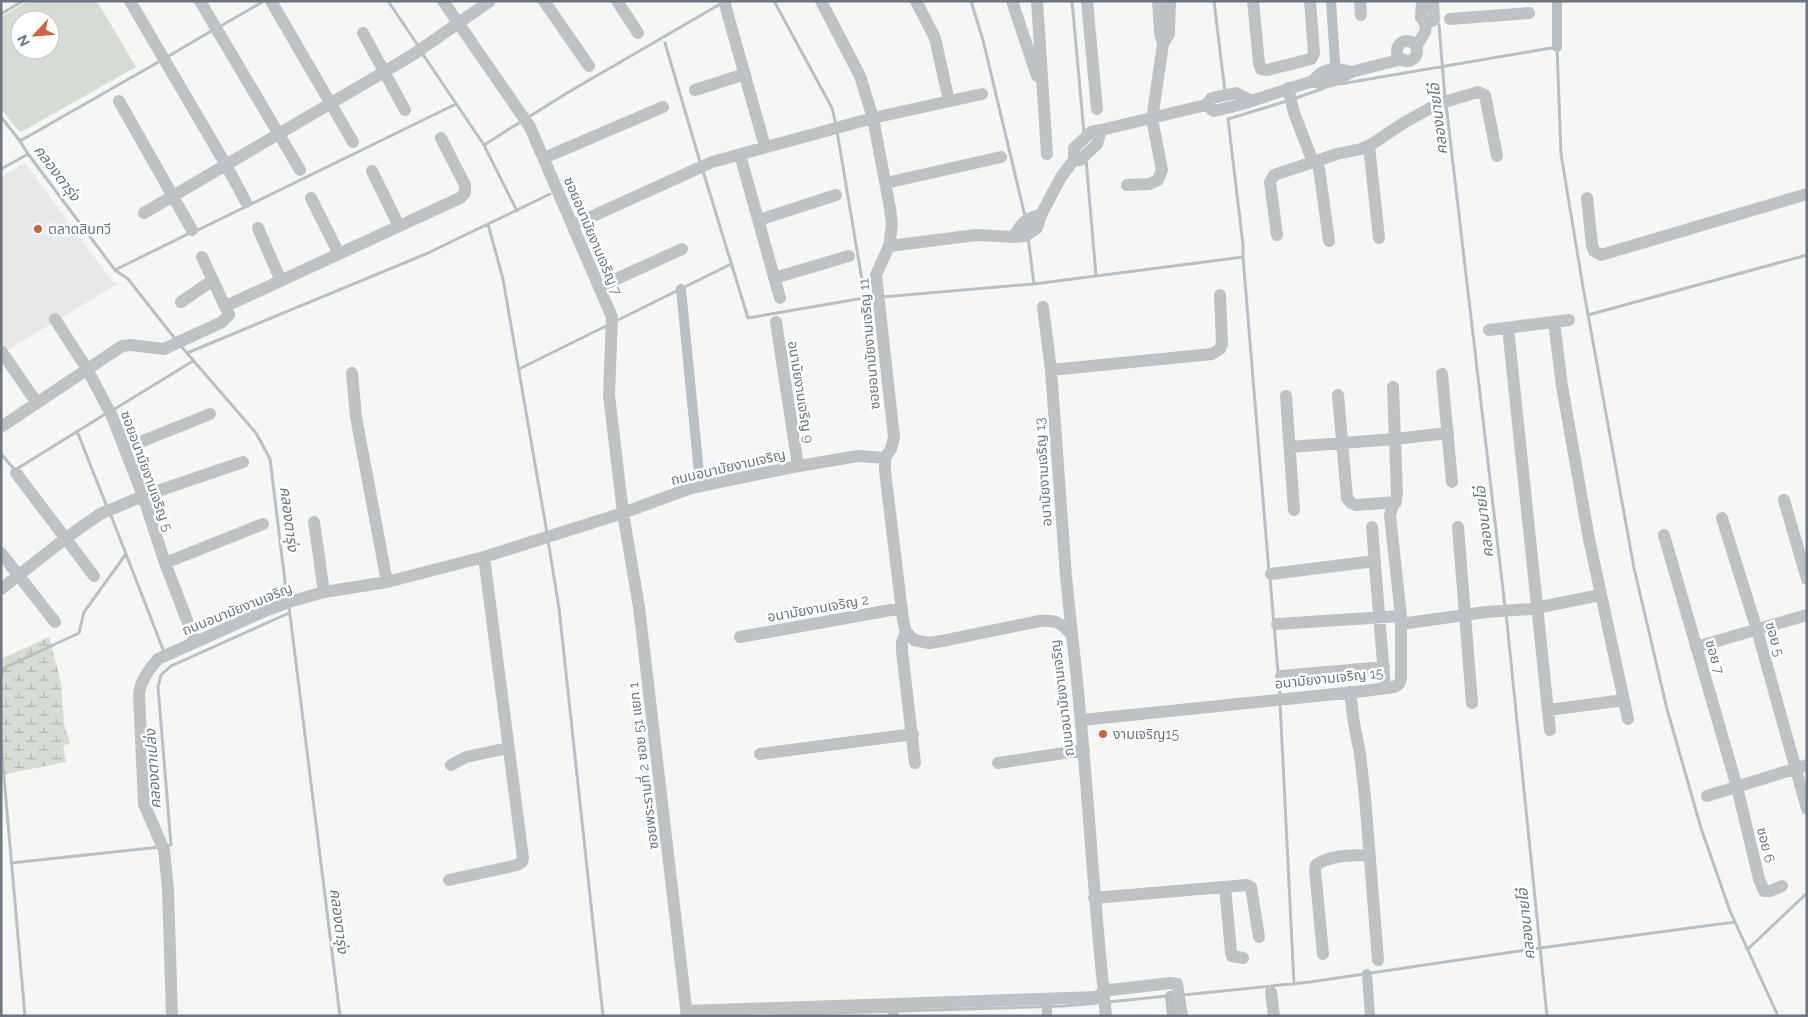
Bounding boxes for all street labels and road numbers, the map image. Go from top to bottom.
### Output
street label: ซอยอนามัยงามเจริญ 7 [561,174,625,298]
street label: ซอยอนามัยงามเจริญ 11 [855,278,883,410]
street label: อนามัยงามเจริญ 9 [785,340,817,444]
street label: ซอยอนามัยงามเจริญ 5 [118,409,176,534]
street label: อนามัยงามเจริญ 13 [1031,417,1055,527]
street label: ถนนอนามัยงามเจริญ [669,446,787,488]
street label: ถนนอนามัยงามเจริญ [180,580,294,638]
street label: อนามัยงามเจริญ 2 [766,591,870,625]
street label: ซอย 5 [1762,620,1788,659]
street label: ซอย 7 [1702,638,1728,677]
street label: ถนนอนามัยงามเจริญ [1047,639,1077,757]
street label: อนามัยงามเจริญ 15 [1274,664,1384,692]
street label: ซอยพระรามที่ 2 ซอย 51 แยก 1 [623,682,661,851]
street label: ซอย 6 [1754,826,1778,864]

